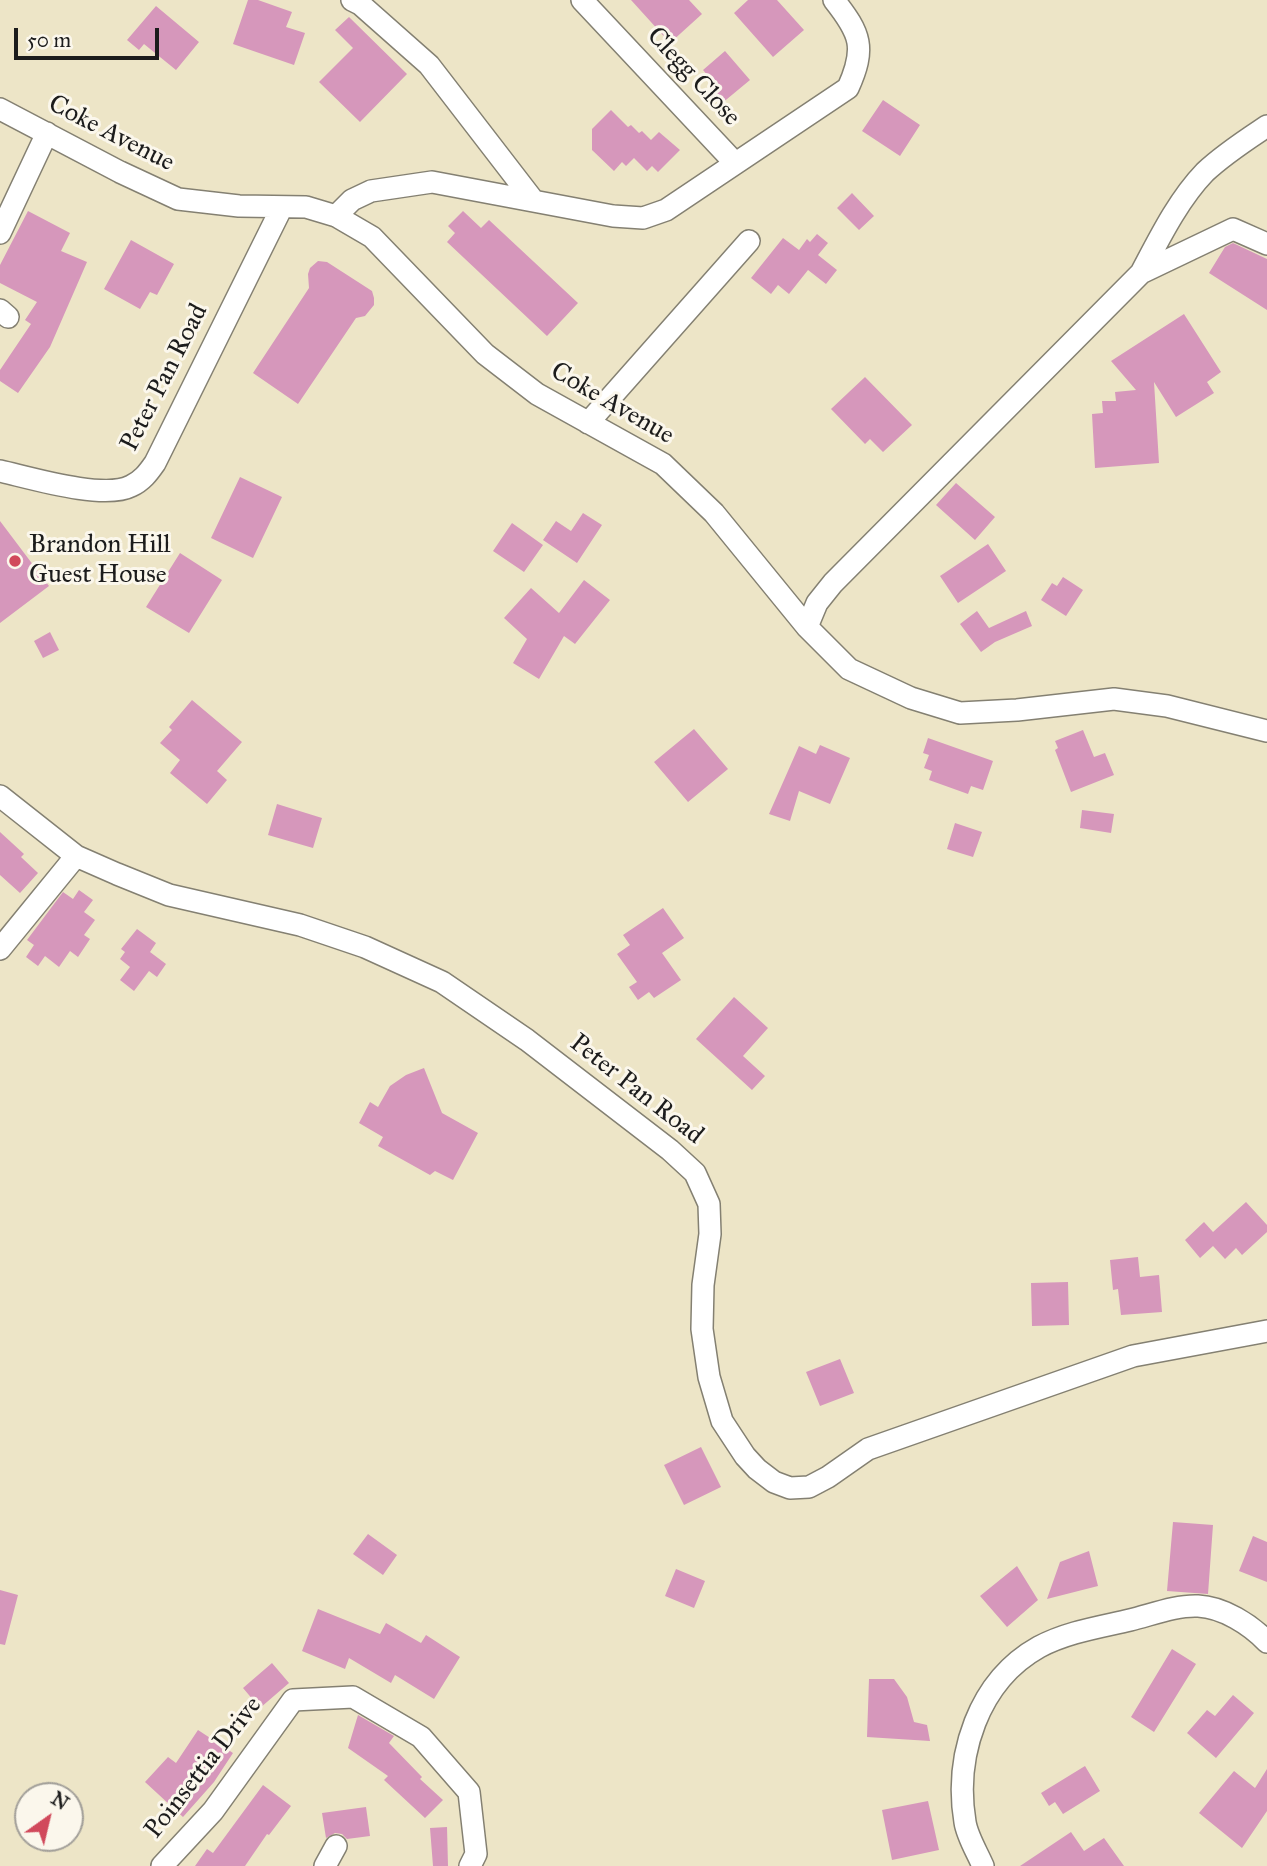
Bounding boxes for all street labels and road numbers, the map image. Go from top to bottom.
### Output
street label: Clegg Close [639,21,747,133]
street label: Coke Avenue [43,89,179,179]
street label: Peter Pan Road [115,299,215,457]
street label: Coke Avenue [545,356,679,452]
street label: Peter Pan Road [563,1028,709,1152]
street label: Poinsettia Drive [139,1691,269,1845]

